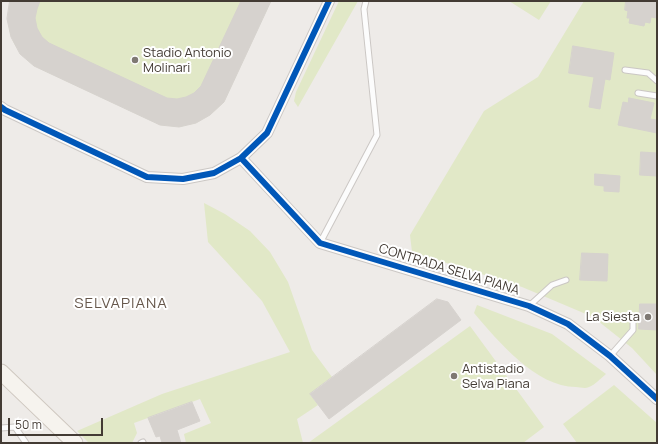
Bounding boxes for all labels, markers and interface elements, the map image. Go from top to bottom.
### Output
place label: Stadio Antonio Molinari [143,45,232,76]
marker: Stadio Antonio Molinari [130,55,140,65]
street label: CONTRADA SELVA PIANA [377,241,521,299]
district label: SELVAPIANA [74,295,168,313]
place label: La Siesta [586,309,640,325]
marker: La Siesta [643,312,653,322]
place label: Antistadio Selva Piana [462,361,530,392]
marker: Antistadio Selva Piana [449,371,459,381]
scale bar [10,410,105,436]
text: 50 m [15,416,42,433]

